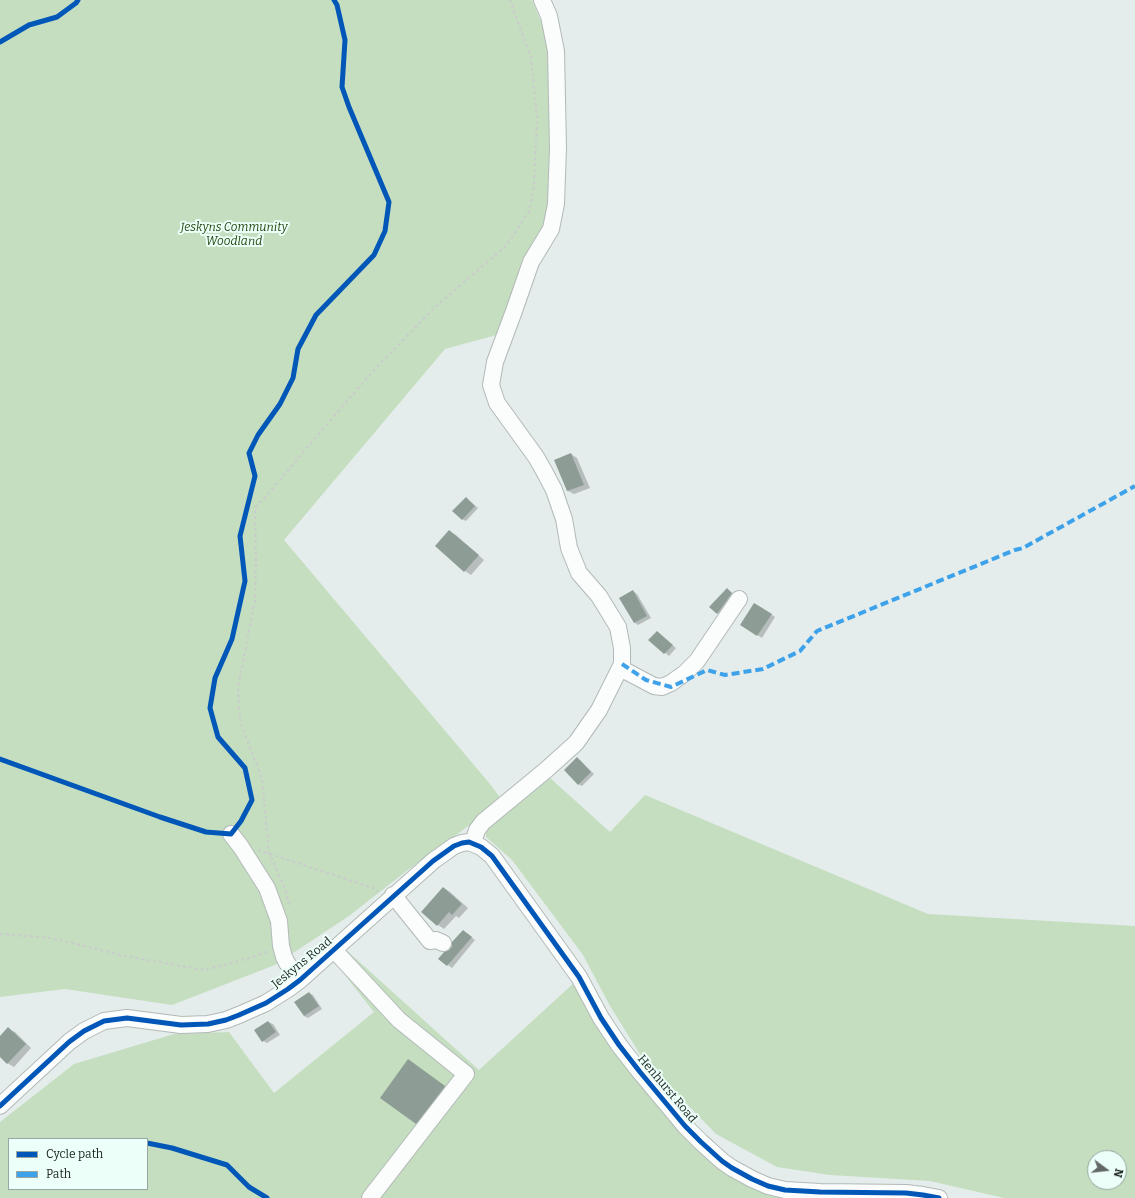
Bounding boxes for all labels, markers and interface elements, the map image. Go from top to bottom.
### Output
park label: Jeskyns Community Woodland [180,221,288,249]
street label: Jeskyns Road [269,934,335,992]
street label: Henhurst Road [634,1052,700,1126]
legend [8,1138,148,1190]
text: Cycle path [46,1147,103,1161]
north arrow [1087,1150,1127,1190]
text: Path [46,1167,71,1181]
text: N [1111,1167,1125,1179]

